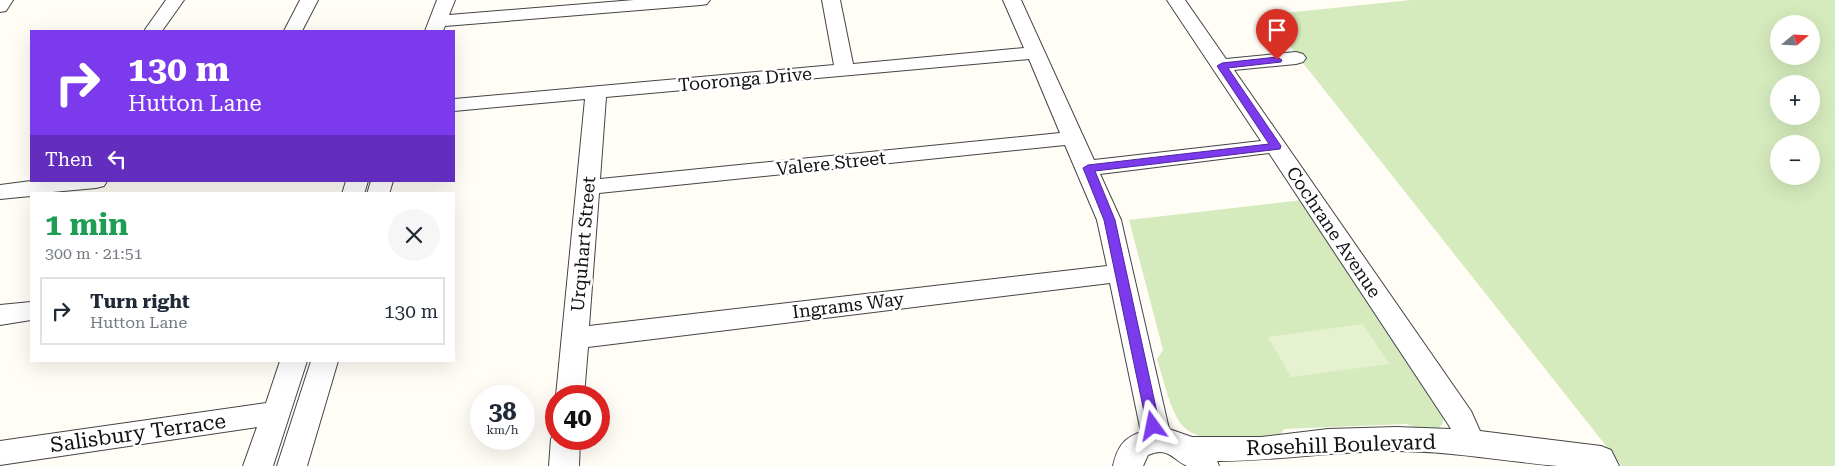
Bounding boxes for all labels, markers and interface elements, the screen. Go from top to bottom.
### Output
pin [1256,9,1298,60]
north arrow [1770,15,1820,65]
map controls [1770,15,1820,185]
icon: arrive [1263,16,1291,44]
text: 130 m [128,49,229,90]
icon: right [45,50,110,115]
street label: Tooronga Drive [677,63,813,95]
button: + [1770,75,1820,125]
text: Hutton Lane [128,91,262,116]
button: − [1770,135,1820,185]
icon: left [103,145,131,173]
street label: Valere Street [775,147,887,179]
text: Then [45,148,93,171]
street label: Cochrane Avenue [1282,163,1386,302]
street label: Urquhart Street [567,175,599,313]
text: 1 min [45,207,128,242]
button: close [388,209,440,261]
text: 300 m · 21:51 [45,244,143,263]
street label: Ingrams Way [791,288,905,322]
text: Turn right [90,290,190,313]
icon: right [47,297,75,325]
text: 130 m [384,300,438,323]
text: Hutton Lane [90,313,187,332]
speed limit sign: 40 [545,385,610,450]
text: 38 [488,397,517,426]
position arrow [1126,399,1178,451]
street label: Salisbury Terrace [49,409,227,457]
text: km/h [486,423,519,437]
street label: Rosehill Boulevard [1246,430,1437,460]

